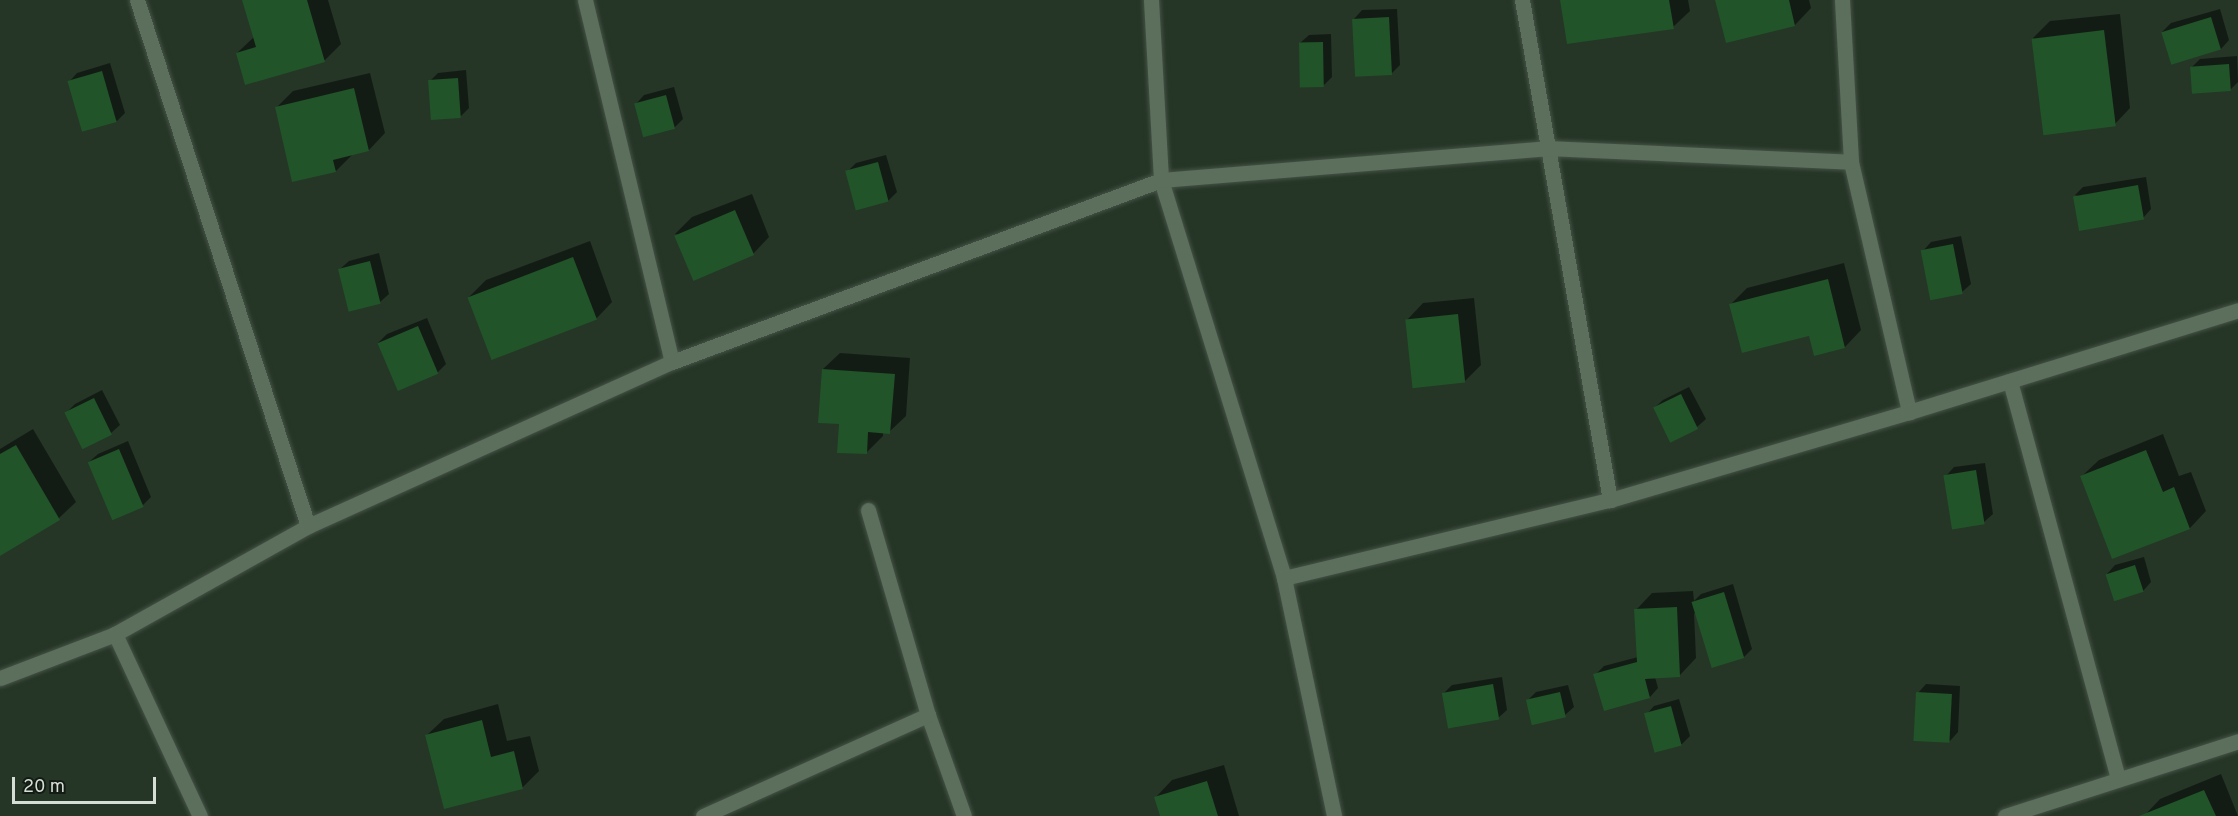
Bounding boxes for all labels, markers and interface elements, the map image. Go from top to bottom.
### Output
scale bar [15,765,159,803]
text: 20 m [23,776,65,799]

